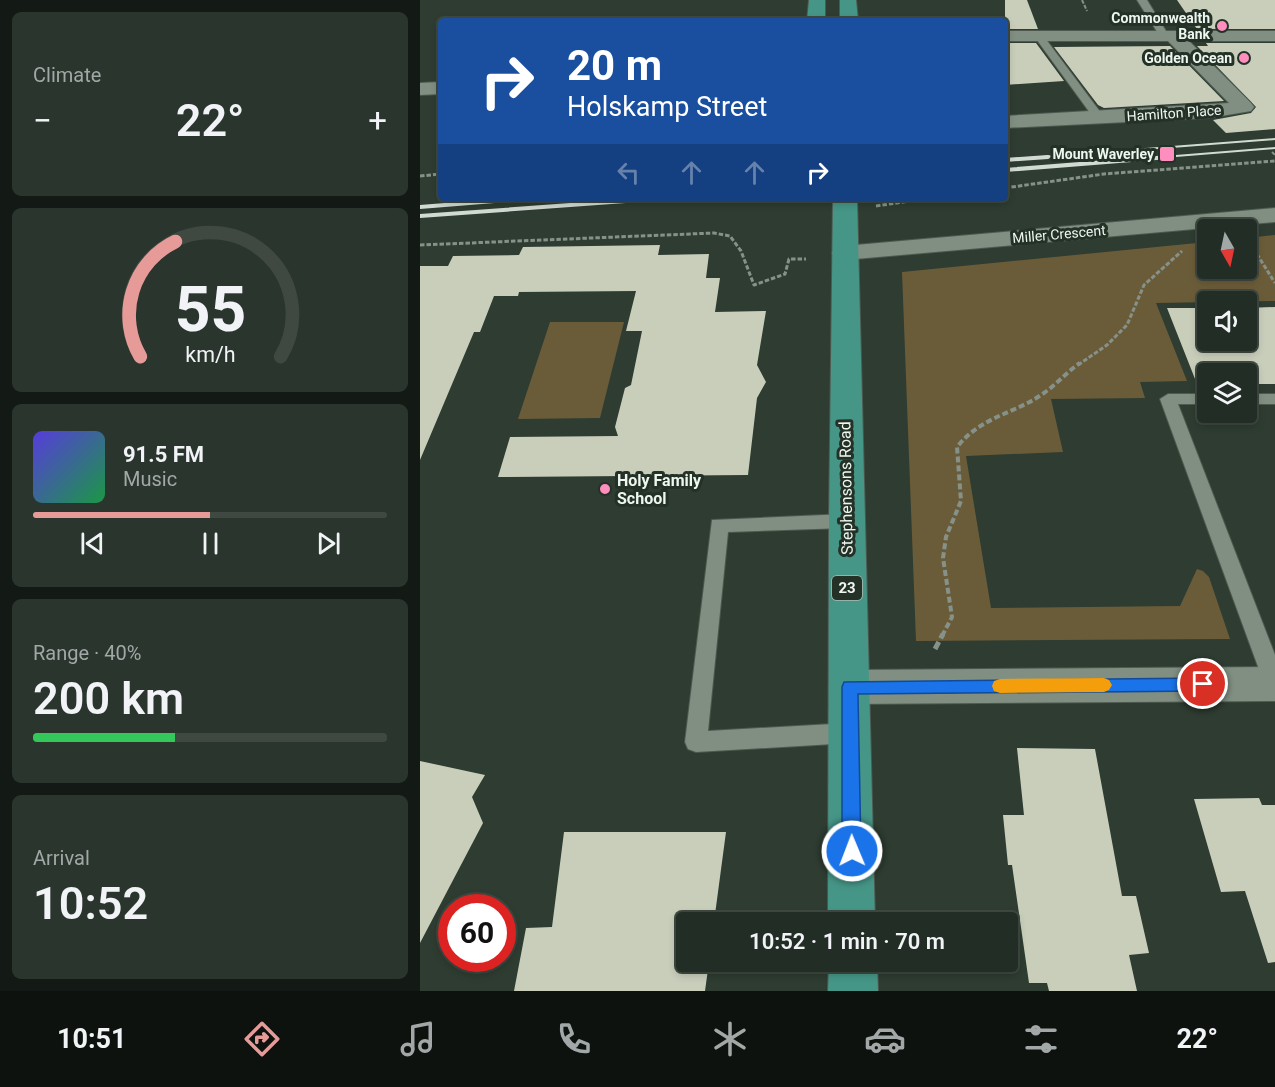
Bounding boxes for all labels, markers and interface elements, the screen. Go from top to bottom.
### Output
place label: Commonwealth Bank [1111,10,1211,42]
marker: Commonwealth Bank [1215,19,1229,33]
text: 20 m [567,41,662,90]
icon: right [468,42,546,120]
place label: Golden Ocean [1144,50,1232,66]
marker: Golden Ocean [1237,51,1251,65]
text: Climate [33,63,101,87]
text: Holskamp Street [567,91,767,123]
text: 22° [176,94,244,147]
text: − [33,101,52,140]
text: + [368,101,387,140]
street label: Hamilton Place [1126,102,1222,124]
marker: Mount Waverley [1158,145,1176,163]
place label: Mount Waverley [1053,146,1155,162]
icon: left [612,156,645,189]
icon: ahead [675,156,708,189]
icon: ahead [738,156,771,189]
icon: right [801,156,834,189]
north arrow [1197,219,1257,279]
map controls [1197,219,1257,423]
street label: Miller Crescent [1012,222,1107,246]
text: 55 [174,273,246,346]
button: sound [1197,291,1257,351]
text: km/h [185,342,235,367]
button: layers [1197,363,1257,423]
street label: Stephensons Road [835,421,857,555]
text: 91.5 FM [123,442,204,467]
text: Music [123,467,177,491]
place label: Holy Family School [617,471,702,508]
marker: Holy Family School [598,482,612,496]
icon: previous [76,527,109,560]
icon: pause [194,527,227,560]
icon: next [312,527,345,560]
road number: 23 [832,576,862,600]
text: Range · 40% [33,641,141,665]
pin [1177,658,1228,709]
icon: arrive [1186,667,1219,700]
text: 200 km [33,672,184,725]
position arrow [820,819,884,883]
text: Arrival [33,846,90,870]
text: 10:52 [33,877,148,930]
speed limit sign: 60 [438,894,516,972]
text: 10:52 · 1 min · 70 m [749,929,945,954]
icon: directions [241,1018,283,1060]
icon: music [397,1018,439,1060]
icon: phone [553,1018,595,1060]
icon: climate [709,1018,751,1060]
icon: car [864,1018,906,1060]
icon: filters [1020,1018,1062,1060]
text: 10:51 [57,1023,127,1055]
text: 22° [1176,1023,1218,1055]

